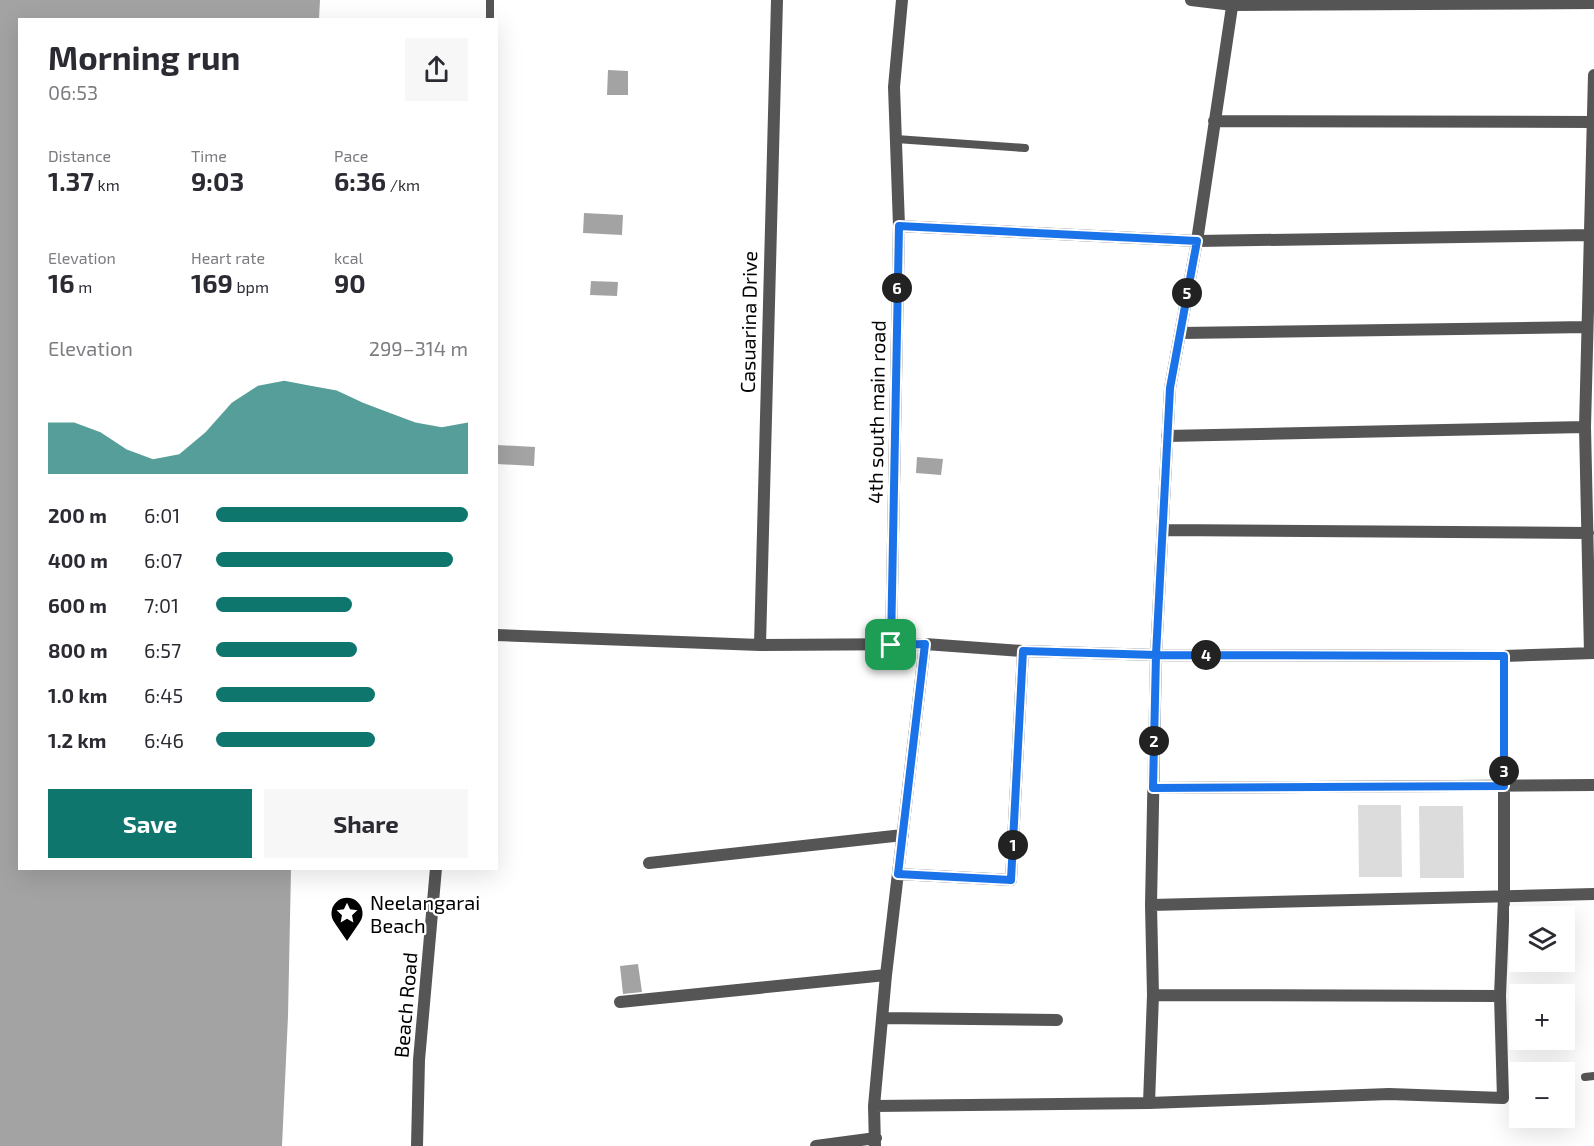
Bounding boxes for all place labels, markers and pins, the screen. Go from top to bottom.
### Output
pin: 6 [882,273,912,303]
pin: 5 [1172,278,1202,308]
pin [865,619,916,670]
pin: 4 [1191,640,1221,670]
pin: 2 [1139,726,1169,756]
pin: 3 [1489,756,1519,786]
pin: 1 [998,830,1028,860]
place label: Neelangarai Beach [370,890,480,937]
place icon: Neelangarai Beach [329,895,365,942]

